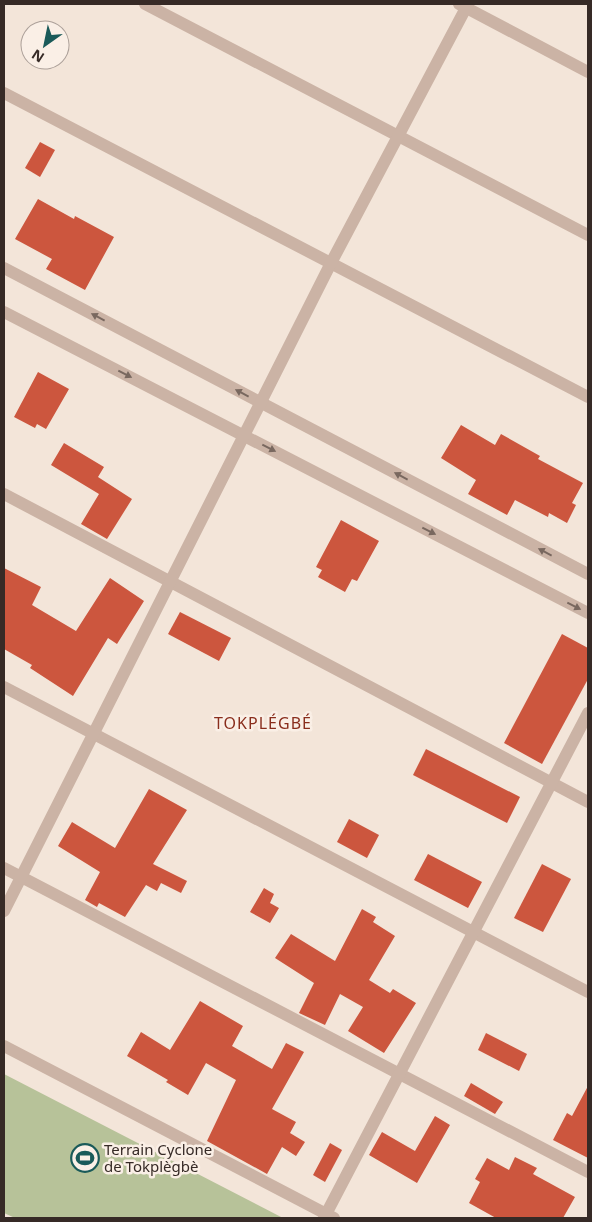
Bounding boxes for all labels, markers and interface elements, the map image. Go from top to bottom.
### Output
north arrow [20,20,70,70]
text: N [28,45,48,67]
one-way arrow [91,313,105,321]
one-way arrow [118,370,132,378]
one-way arrow [234,389,249,397]
one-way arrow [262,444,276,452]
one-way arrow [394,472,408,480]
one-way arrow [422,527,436,535]
one-way arrow [538,548,552,556]
one-way arrow [566,602,581,610]
district label: TOKPLÉGBÉ [214,712,312,734]
place label: Terrain Cyclone de Tokplègbè [104,1139,212,1176]
sports icon: Terrain Cyclone de Tokplègbè [70,1143,100,1173]

